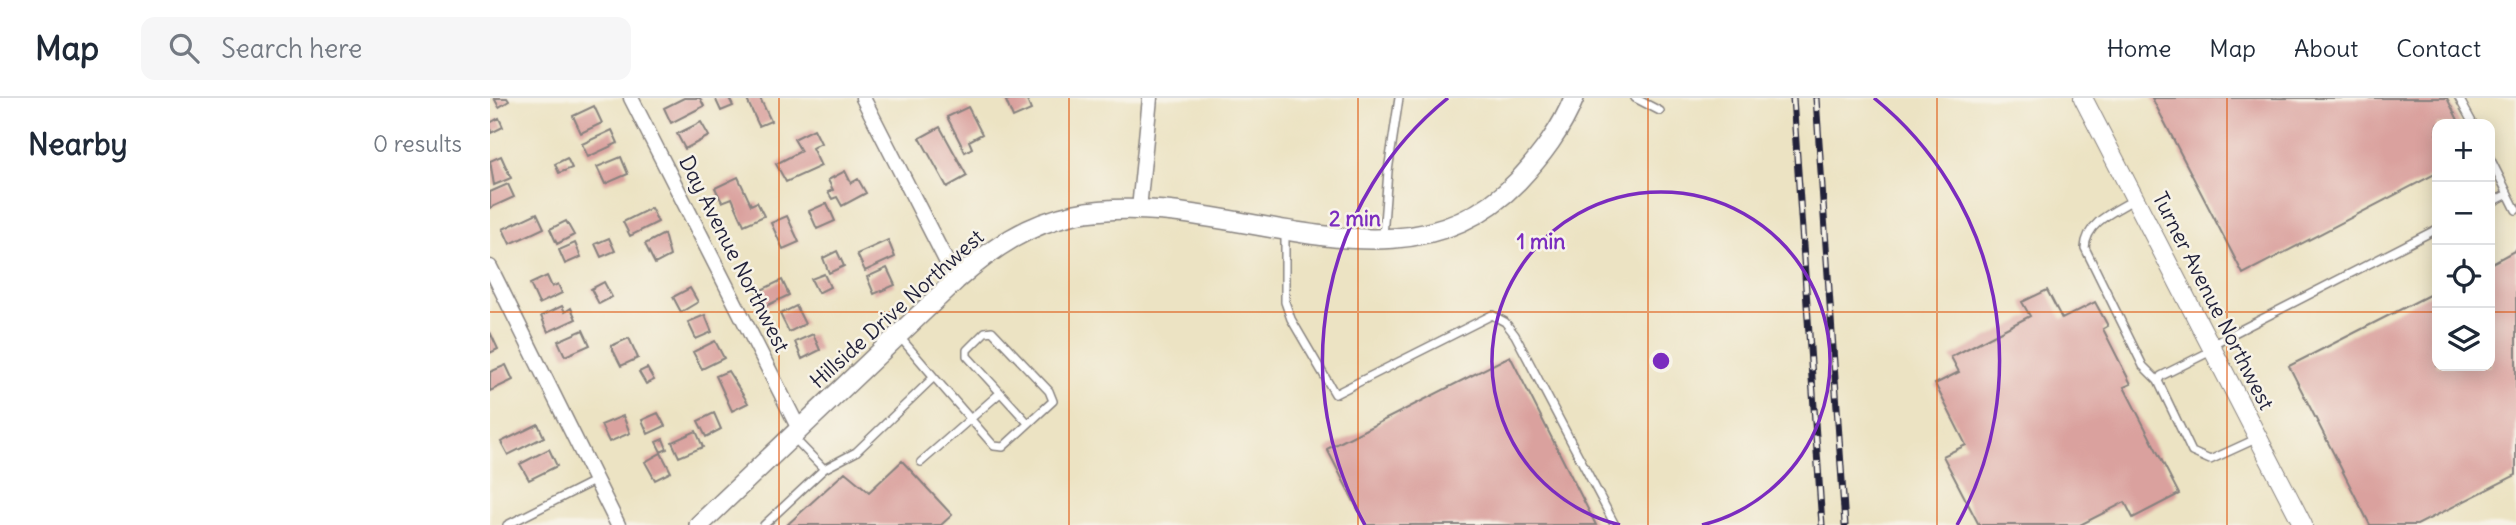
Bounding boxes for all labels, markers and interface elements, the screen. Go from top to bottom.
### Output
search box [141,17,631,80]
text: Map [35,27,99,69]
icon: search [165,29,203,67]
text: Search here [221,32,362,65]
text: Home [2107,33,2171,63]
text: Map [2209,33,2256,63]
text: About [2294,33,2358,63]
text: Contact [2396,33,2481,63]
map controls [2432,119,2495,371]
button: + [2432,119,2495,182]
text: Nearby [28,125,128,163]
text: 0 results [373,129,462,158]
street label: Day Avenue Northwest [673,151,796,357]
button: − [2432,182,2495,245]
street label: Turner Avenue Northwest [2147,187,2280,414]
text: 2 min [1329,205,1381,232]
street label: Hillside Drive Northwest [804,223,989,394]
text: 1 min [1517,228,1565,255]
button: locate [2432,245,2495,308]
button: layers [2432,308,2495,371]
centre of rings [1649,349,1673,373]

